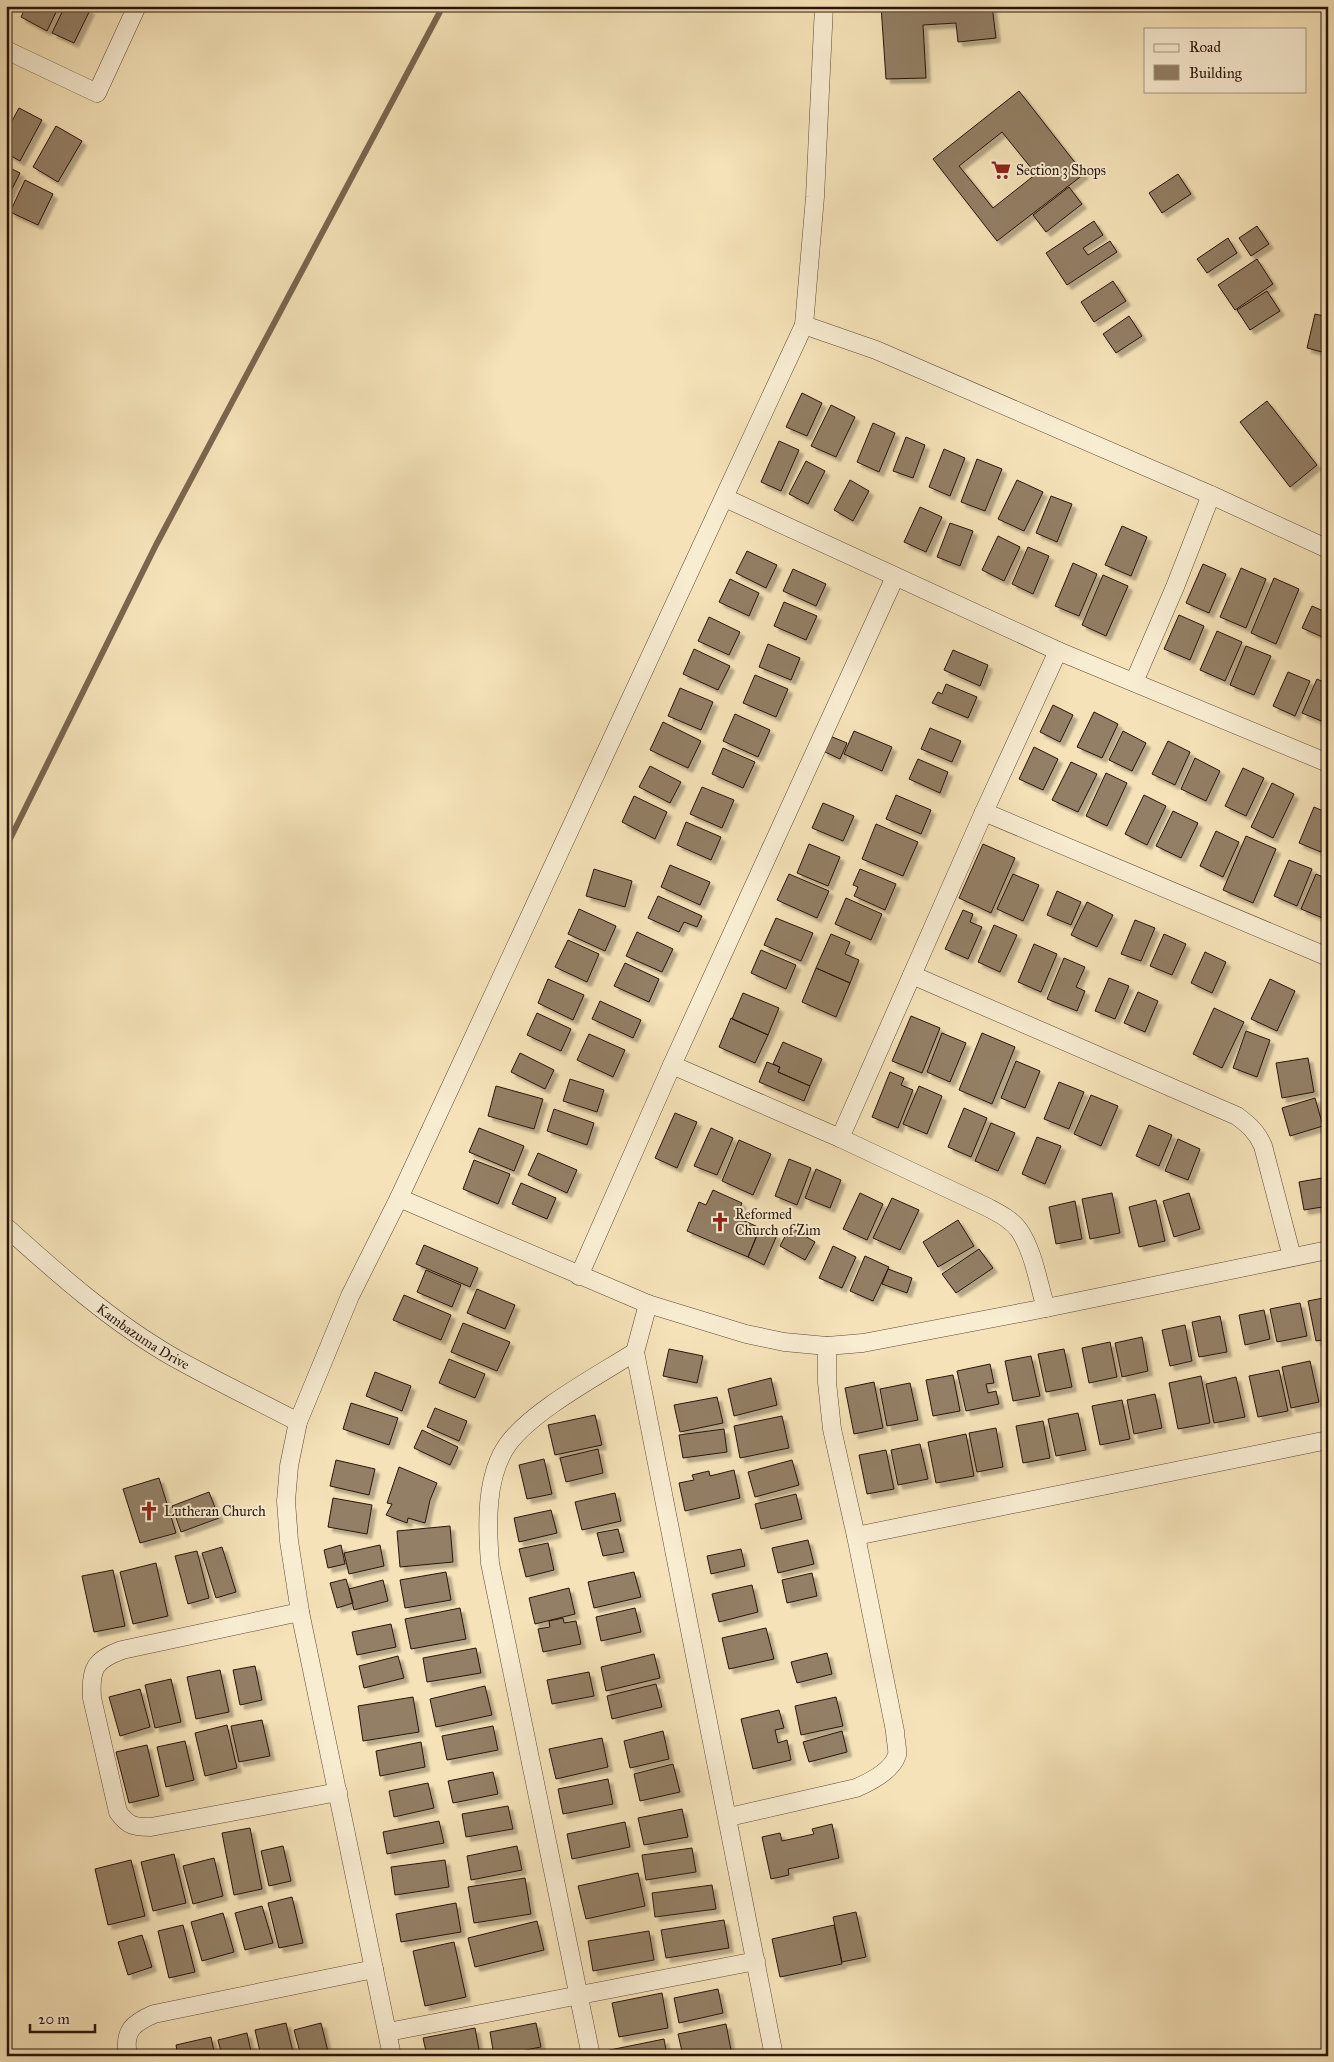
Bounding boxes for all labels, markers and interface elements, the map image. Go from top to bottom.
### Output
legend [1144,28,1306,92]
text: Road [1189,38,1221,56]
text: Building [1189,64,1243,82]
supermarket icon: Section 3 Shops [990,159,1012,181]
place label: Section 3 Shops [1016,162,1106,179]
place label: Reformed Church of Zim [735,1206,821,1239]
church icon: Reformed Church of Zim [709,1211,731,1233]
street label: Kambazuma Drive [94,1300,193,1373]
church icon: Lutheran Church [138,1500,160,1522]
place label: Lutheran Church [164,1503,266,1520]
scale bar [30,2002,95,2034]
text: 20 m [38,2010,70,2028]

